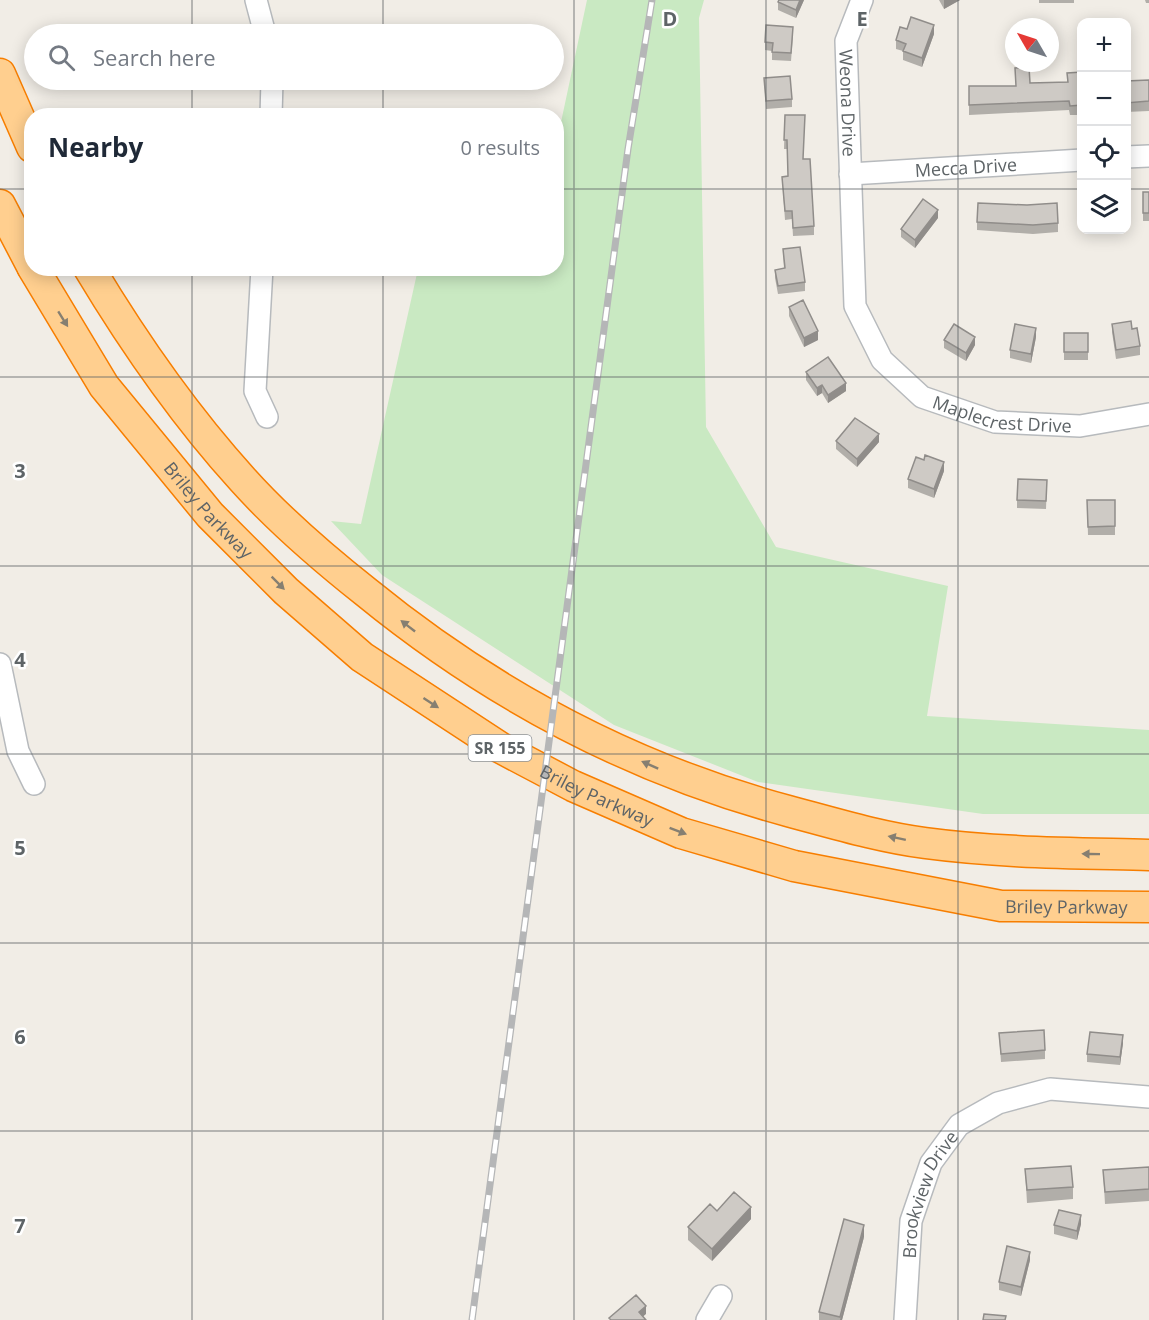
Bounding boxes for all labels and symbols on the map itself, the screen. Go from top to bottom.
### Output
text: D [663,5,677,32]
text: E [856,5,868,32]
north arrow [1005,18,1059,72]
street label: Weona Drive [834,49,862,157]
street label: Mecca Drive [914,152,1018,182]
one-way arrow [57,311,68,327]
street label: Maplecrest Drive [930,390,1072,438]
street label: Briley Parkway [159,456,259,564]
text: 3 [14,457,26,484]
one-way arrow [271,576,285,590]
one-way arrow [400,620,416,633]
text: 4 [14,646,26,673]
one-way arrow [423,697,439,708]
road number: SR 155 [468,735,532,761]
street label: Briley Parkway [536,759,658,832]
one-way arrow [641,760,658,769]
one-way arrow [669,827,687,836]
one-way arrow [887,832,906,842]
text: 5 [14,834,26,861]
one-way arrow [1081,849,1100,858]
street label: Briley Parkway [1005,894,1129,919]
text: 6 [14,1023,26,1050]
street label: Brookview Drive [897,1126,963,1259]
text: 7 [14,1212,26,1239]

